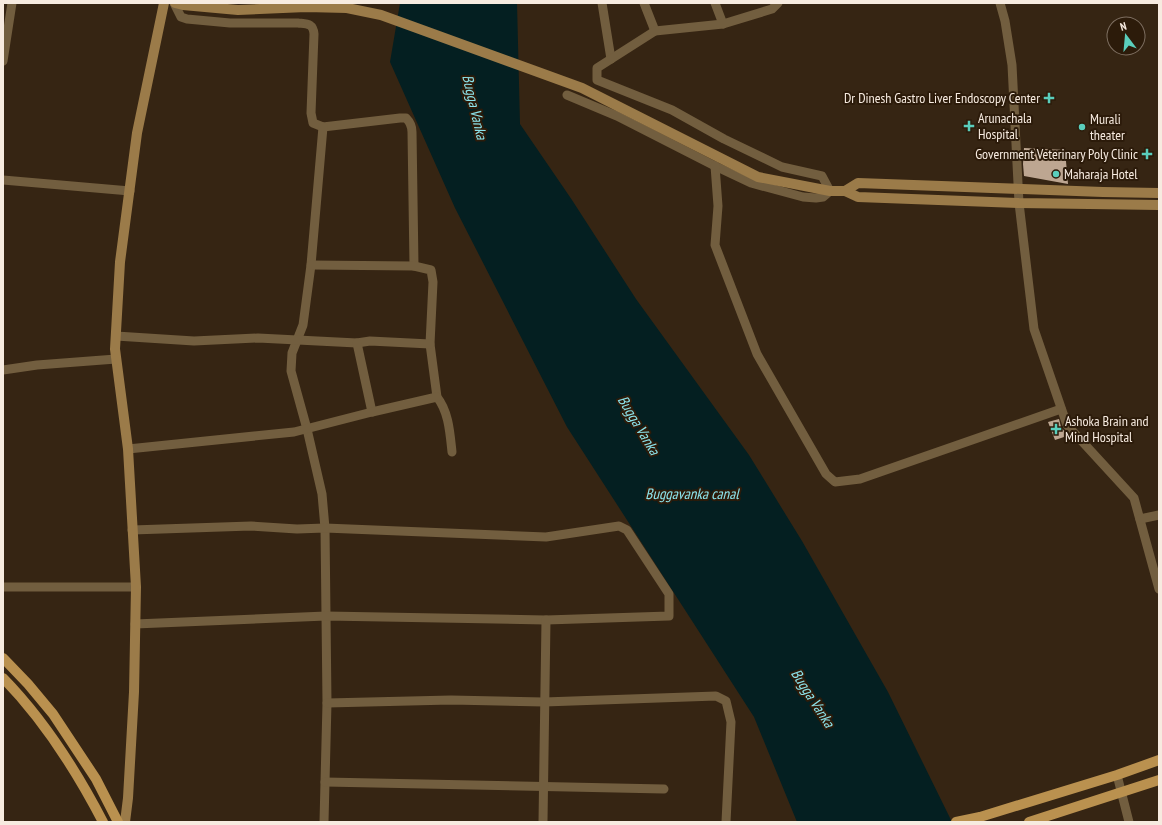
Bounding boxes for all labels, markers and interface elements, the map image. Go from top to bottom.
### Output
north arrow [1106,16,1146,56]
text: N [1118,19,1128,34]
water label: Bugga Vanka [458,73,492,142]
place label: Dr Dinesh Gastro Liver Endoscopy Center [844,89,1040,107]
marker: Dr Dinesh Gastro Liver Endoscopy Center [1043,92,1055,104]
place label: Arunachala Hospital [978,109,1032,143]
place label: Murali theater [1090,110,1125,144]
marker: Arunachala Hospital [963,120,975,132]
marker: Murali theater [1077,122,1087,132]
place label: Government Veterinary Poly Clinic [975,145,1138,163]
marker: Government Veterinary Poly Clinic [1141,148,1153,160]
place label: Maharaja Hotel [1064,165,1138,183]
marker: Maharaja Hotel [1051,169,1061,179]
water label: Bugga Vanka [614,392,665,459]
place label: Ashoka Brain and Mind Hospital [1065,412,1149,446]
marker: Ashoka Brain and Mind Hospital [1050,423,1062,435]
water label: Buggavanka canal [645,484,740,503]
water label: Bugga Vanka [787,665,840,732]

